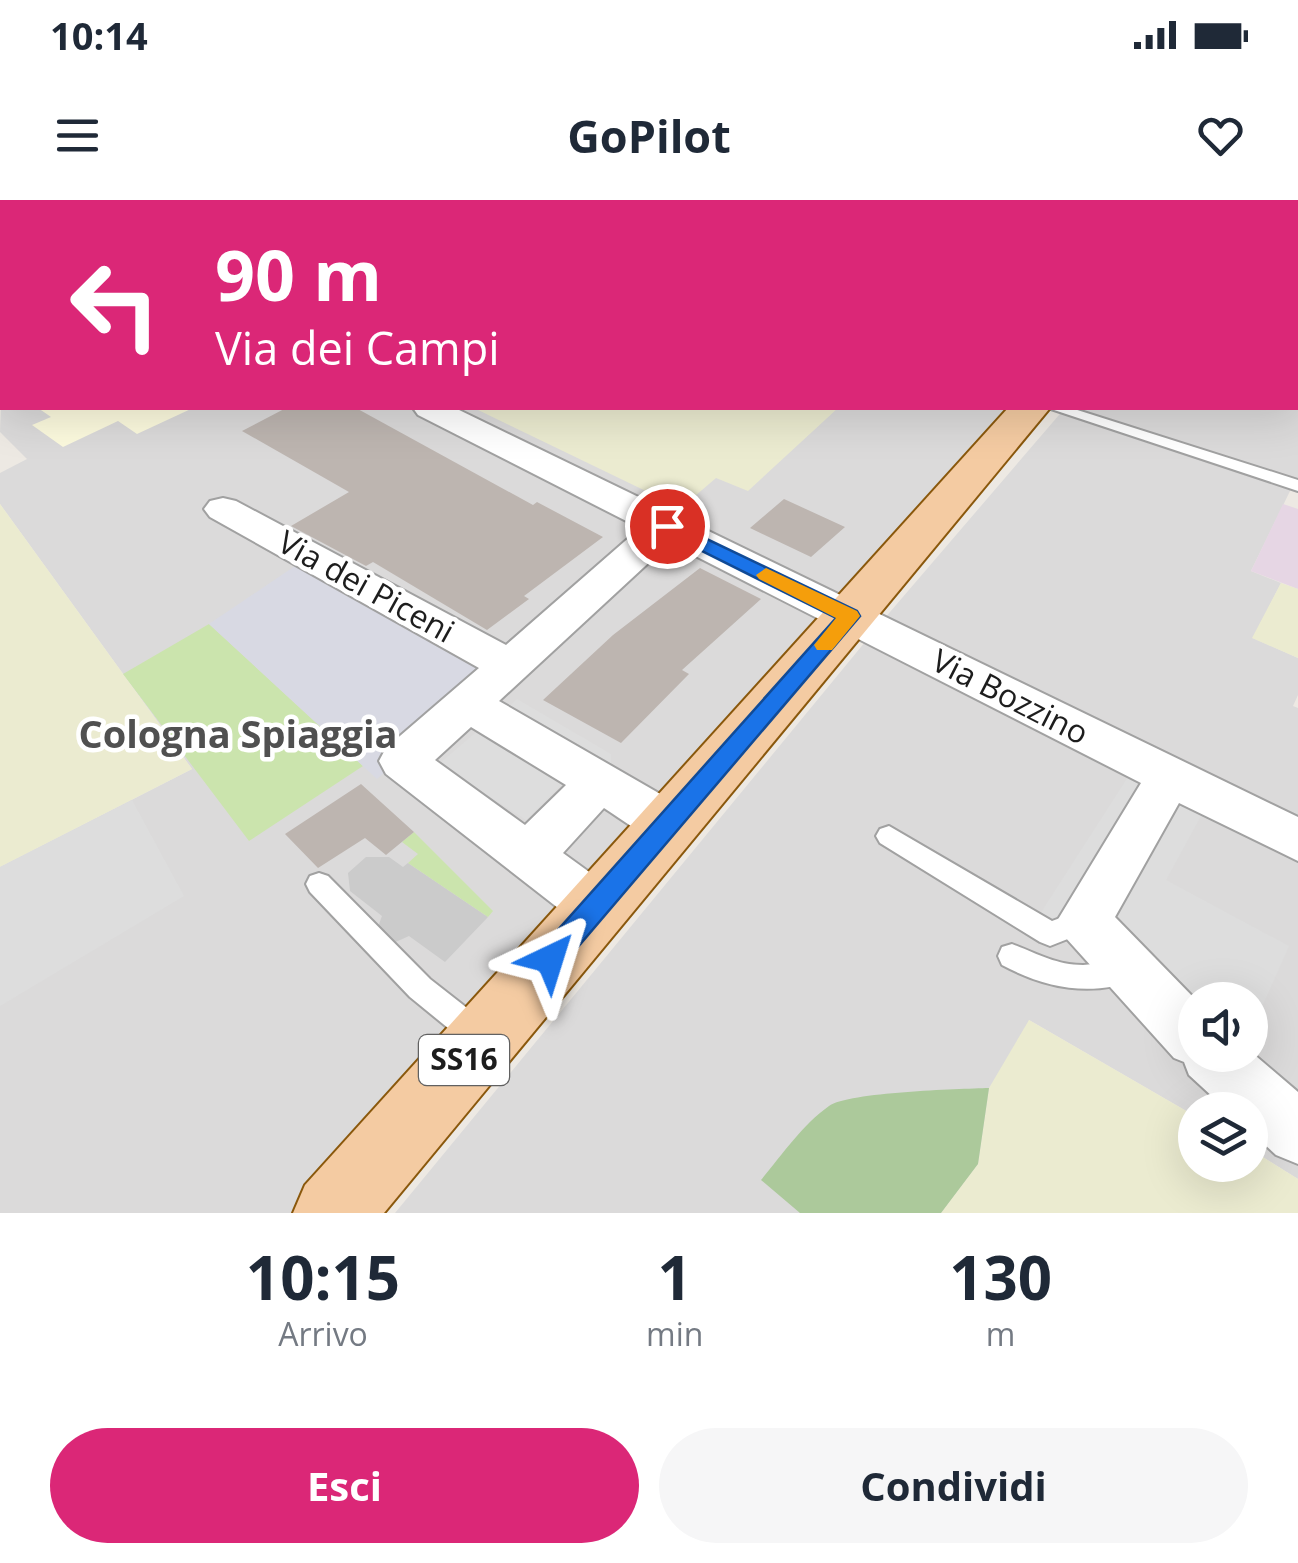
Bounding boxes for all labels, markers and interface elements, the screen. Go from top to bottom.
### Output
text: 10:14 [50,9,148,61]
text: GoPilot [567,105,731,166]
icon: menu [50,108,105,163]
icon: heart [1193,108,1248,163]
text: 90 m [215,226,382,322]
icon: left [50,240,180,370]
text: Via dei Campi [215,317,500,378]
pin [625,484,710,569]
icon: arrive [640,499,695,554]
street label: Via dei Piceni [271,519,463,652]
street label: Via Bozzino [925,638,1096,753]
district label: Cologna Spiaggia [78,707,398,759]
position arrow [498,907,602,1011]
map controls [1178,982,1268,1182]
button: sound [1178,982,1268,1072]
road number: SS16 [419,1035,509,1085]
button: layers [1178,1092,1268,1182]
text: 10:15 [246,1236,400,1318]
text: 1 [658,1236,692,1318]
text: 130 [949,1236,1052,1318]
text: Arrivo [278,1312,368,1355]
text: min [646,1312,703,1355]
text: m [986,1312,1015,1355]
button: Esci [50,1428,639,1543]
button: Condividi [659,1428,1248,1543]

